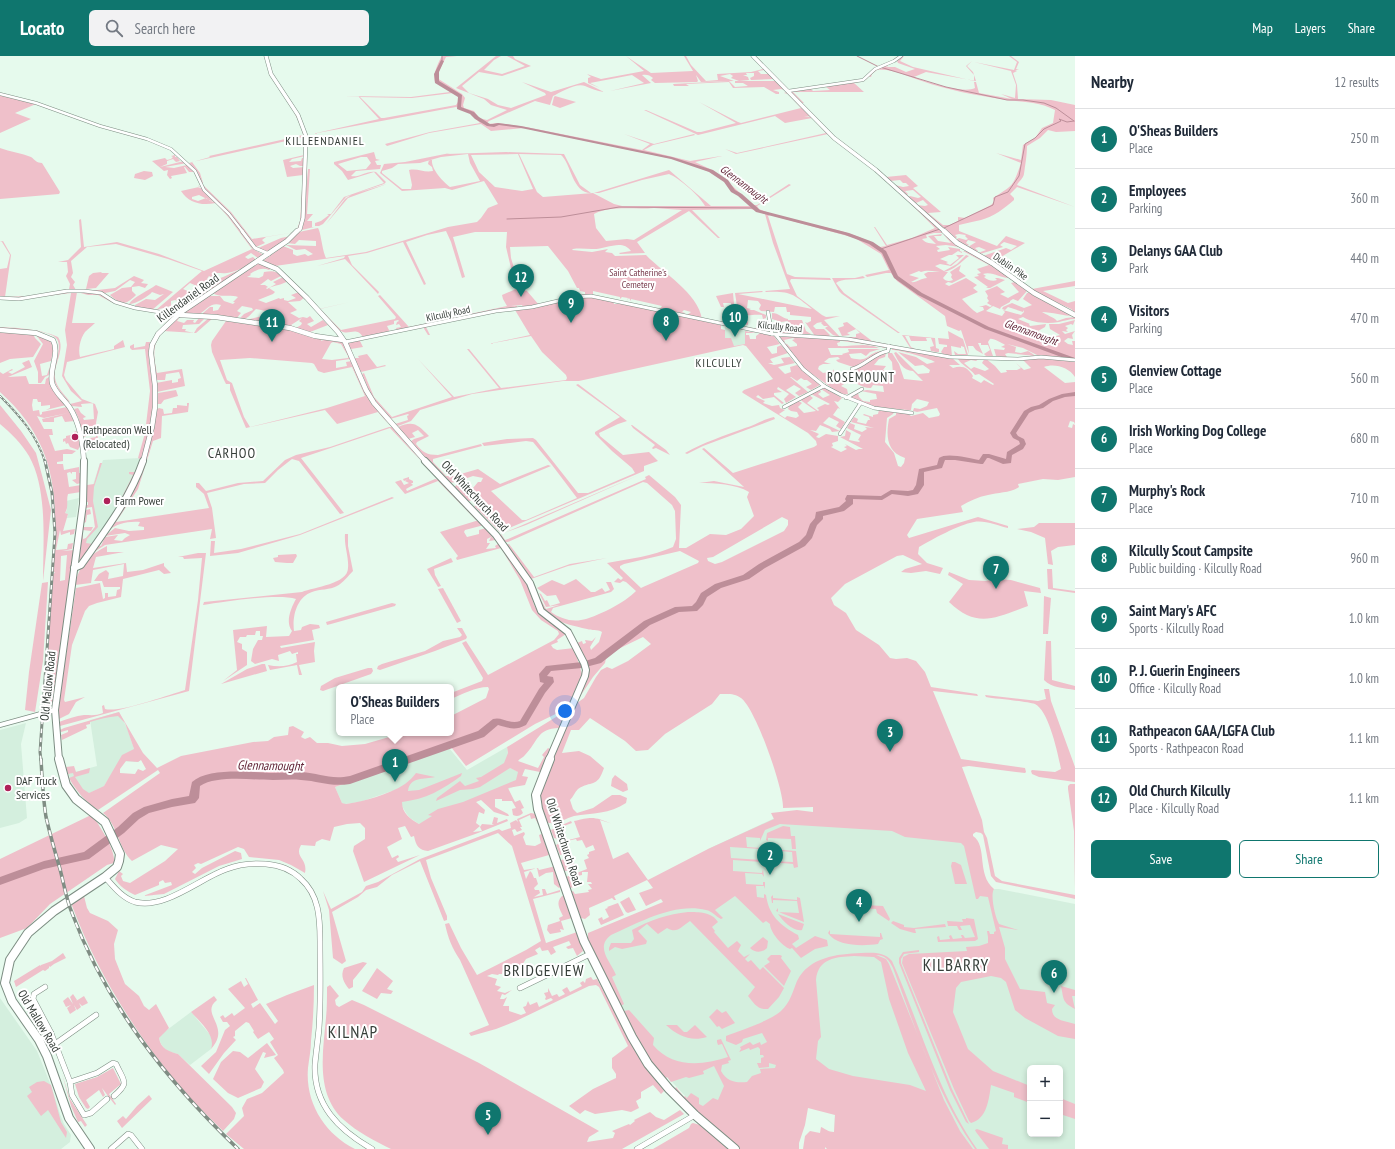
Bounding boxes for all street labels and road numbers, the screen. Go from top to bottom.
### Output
street label: Dublin Pike [991,250,1031,283]
street label: Killendaniel Road [154,270,222,325]
street label: Kilcully Road [425,302,471,324]
street label: Kilcully Road [757,318,803,335]
street label: Old Whitechurch Road [439,457,512,534]
street label: Old Mallow Road [36,650,59,722]
street label: Old Whitechurch Road [543,796,586,888]
street label: Old Mallow Road [15,987,64,1055]

